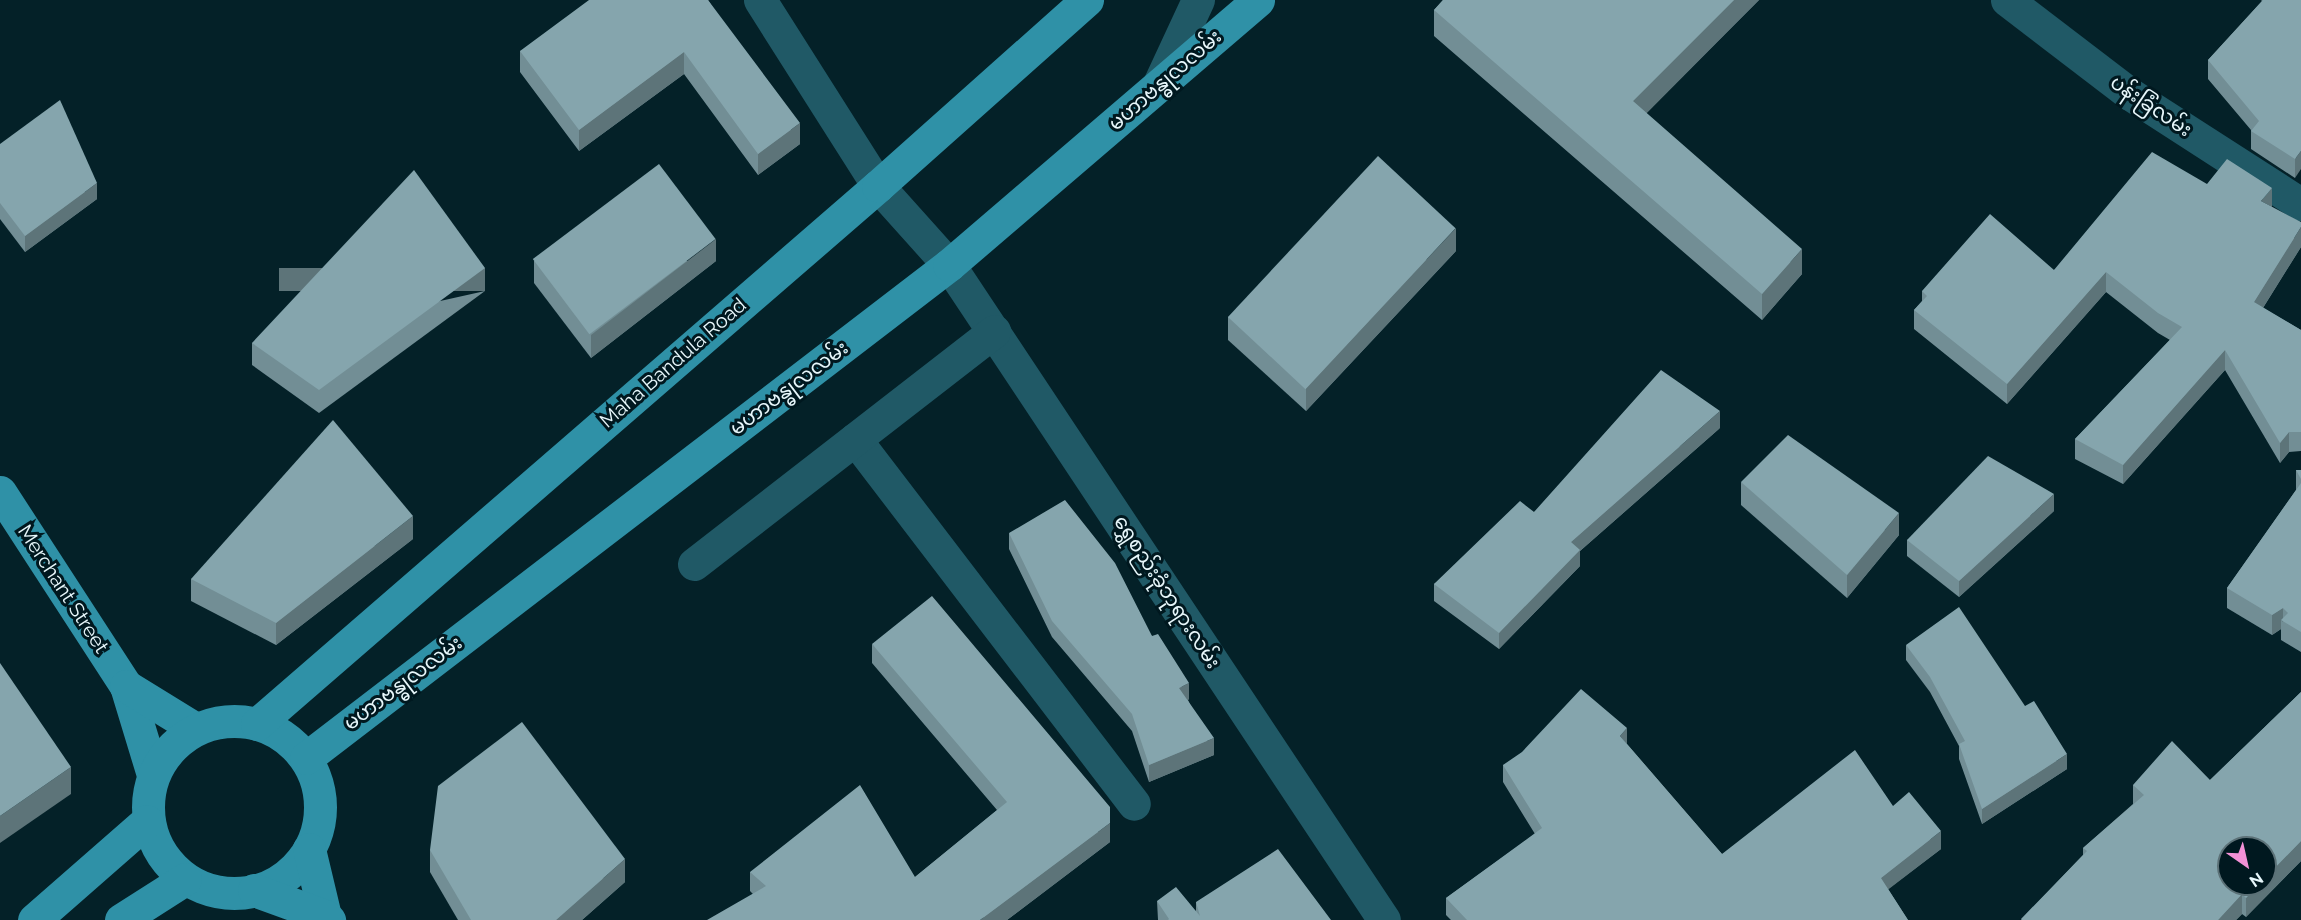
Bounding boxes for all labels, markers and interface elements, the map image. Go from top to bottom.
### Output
street label: မဟာဗန္ဓုလလမ်း [1104,24,1226,136]
street label: ပန်းခြံလမ်း [2106,70,2196,142]
street label: Maha Bandula Road [595,293,751,433]
street label: မဟာဗန္ဓုလလမ်း [725,336,853,440]
street label: ရွှေစည်းခုံဘုရားလမ်း [1109,511,1225,673]
street label: Merchant Street [13,520,113,658]
street label: မဟာဗန္ဓုလလမ်း [339,631,467,735]
north arrow [2217,836,2277,896]
text: N [2246,868,2267,891]

